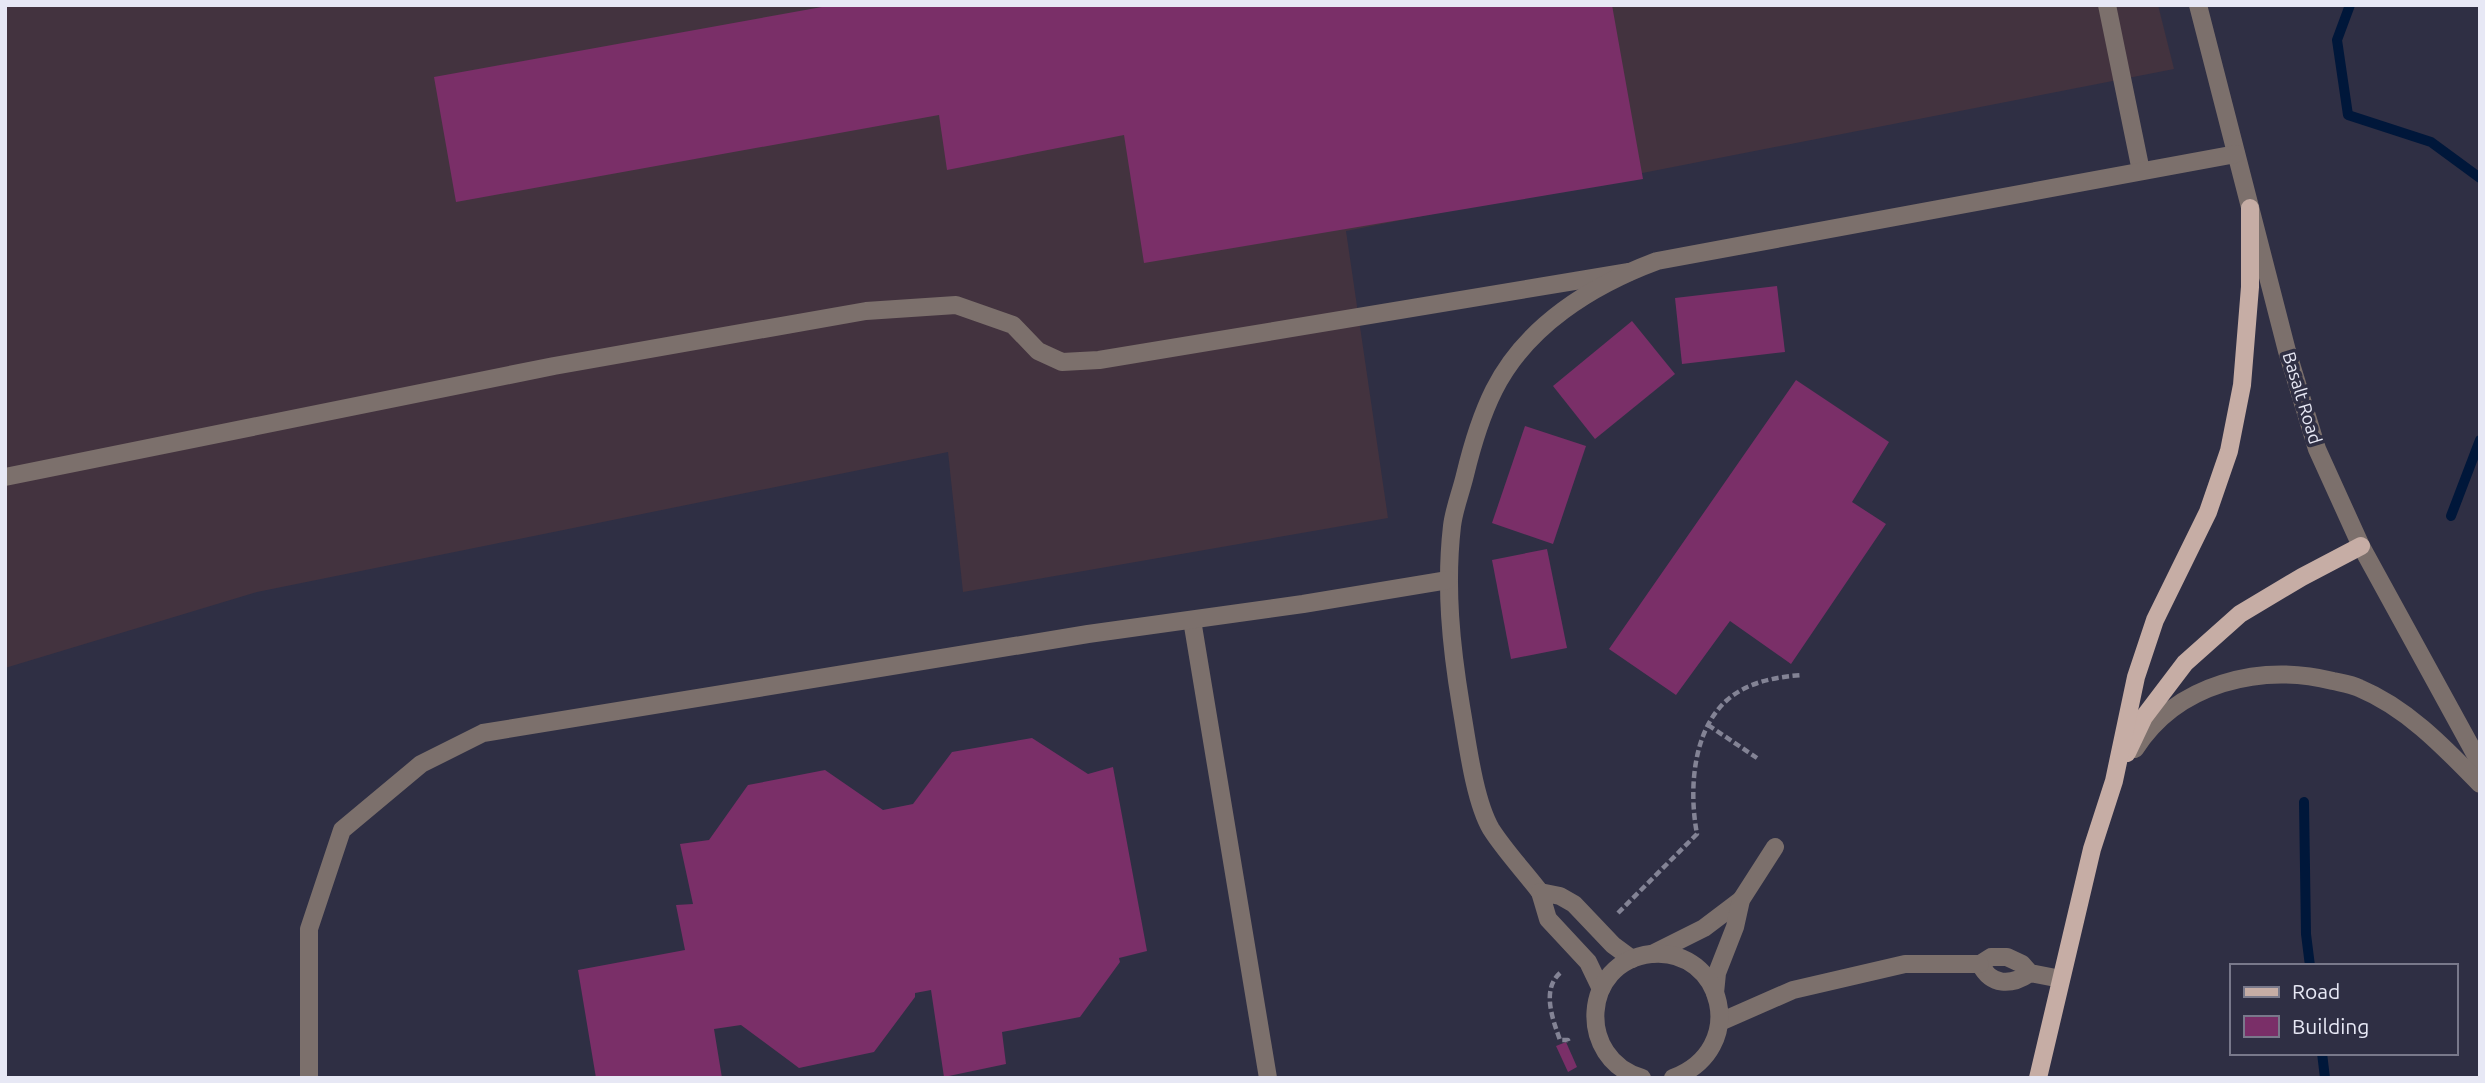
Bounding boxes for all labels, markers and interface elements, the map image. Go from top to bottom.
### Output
street label: Basalt Road [2279,349,2326,446]
legend [2230,964,2457,1055]
text: Road [2292,979,2340,1003]
text: Building [2292,1014,2369,1038]

